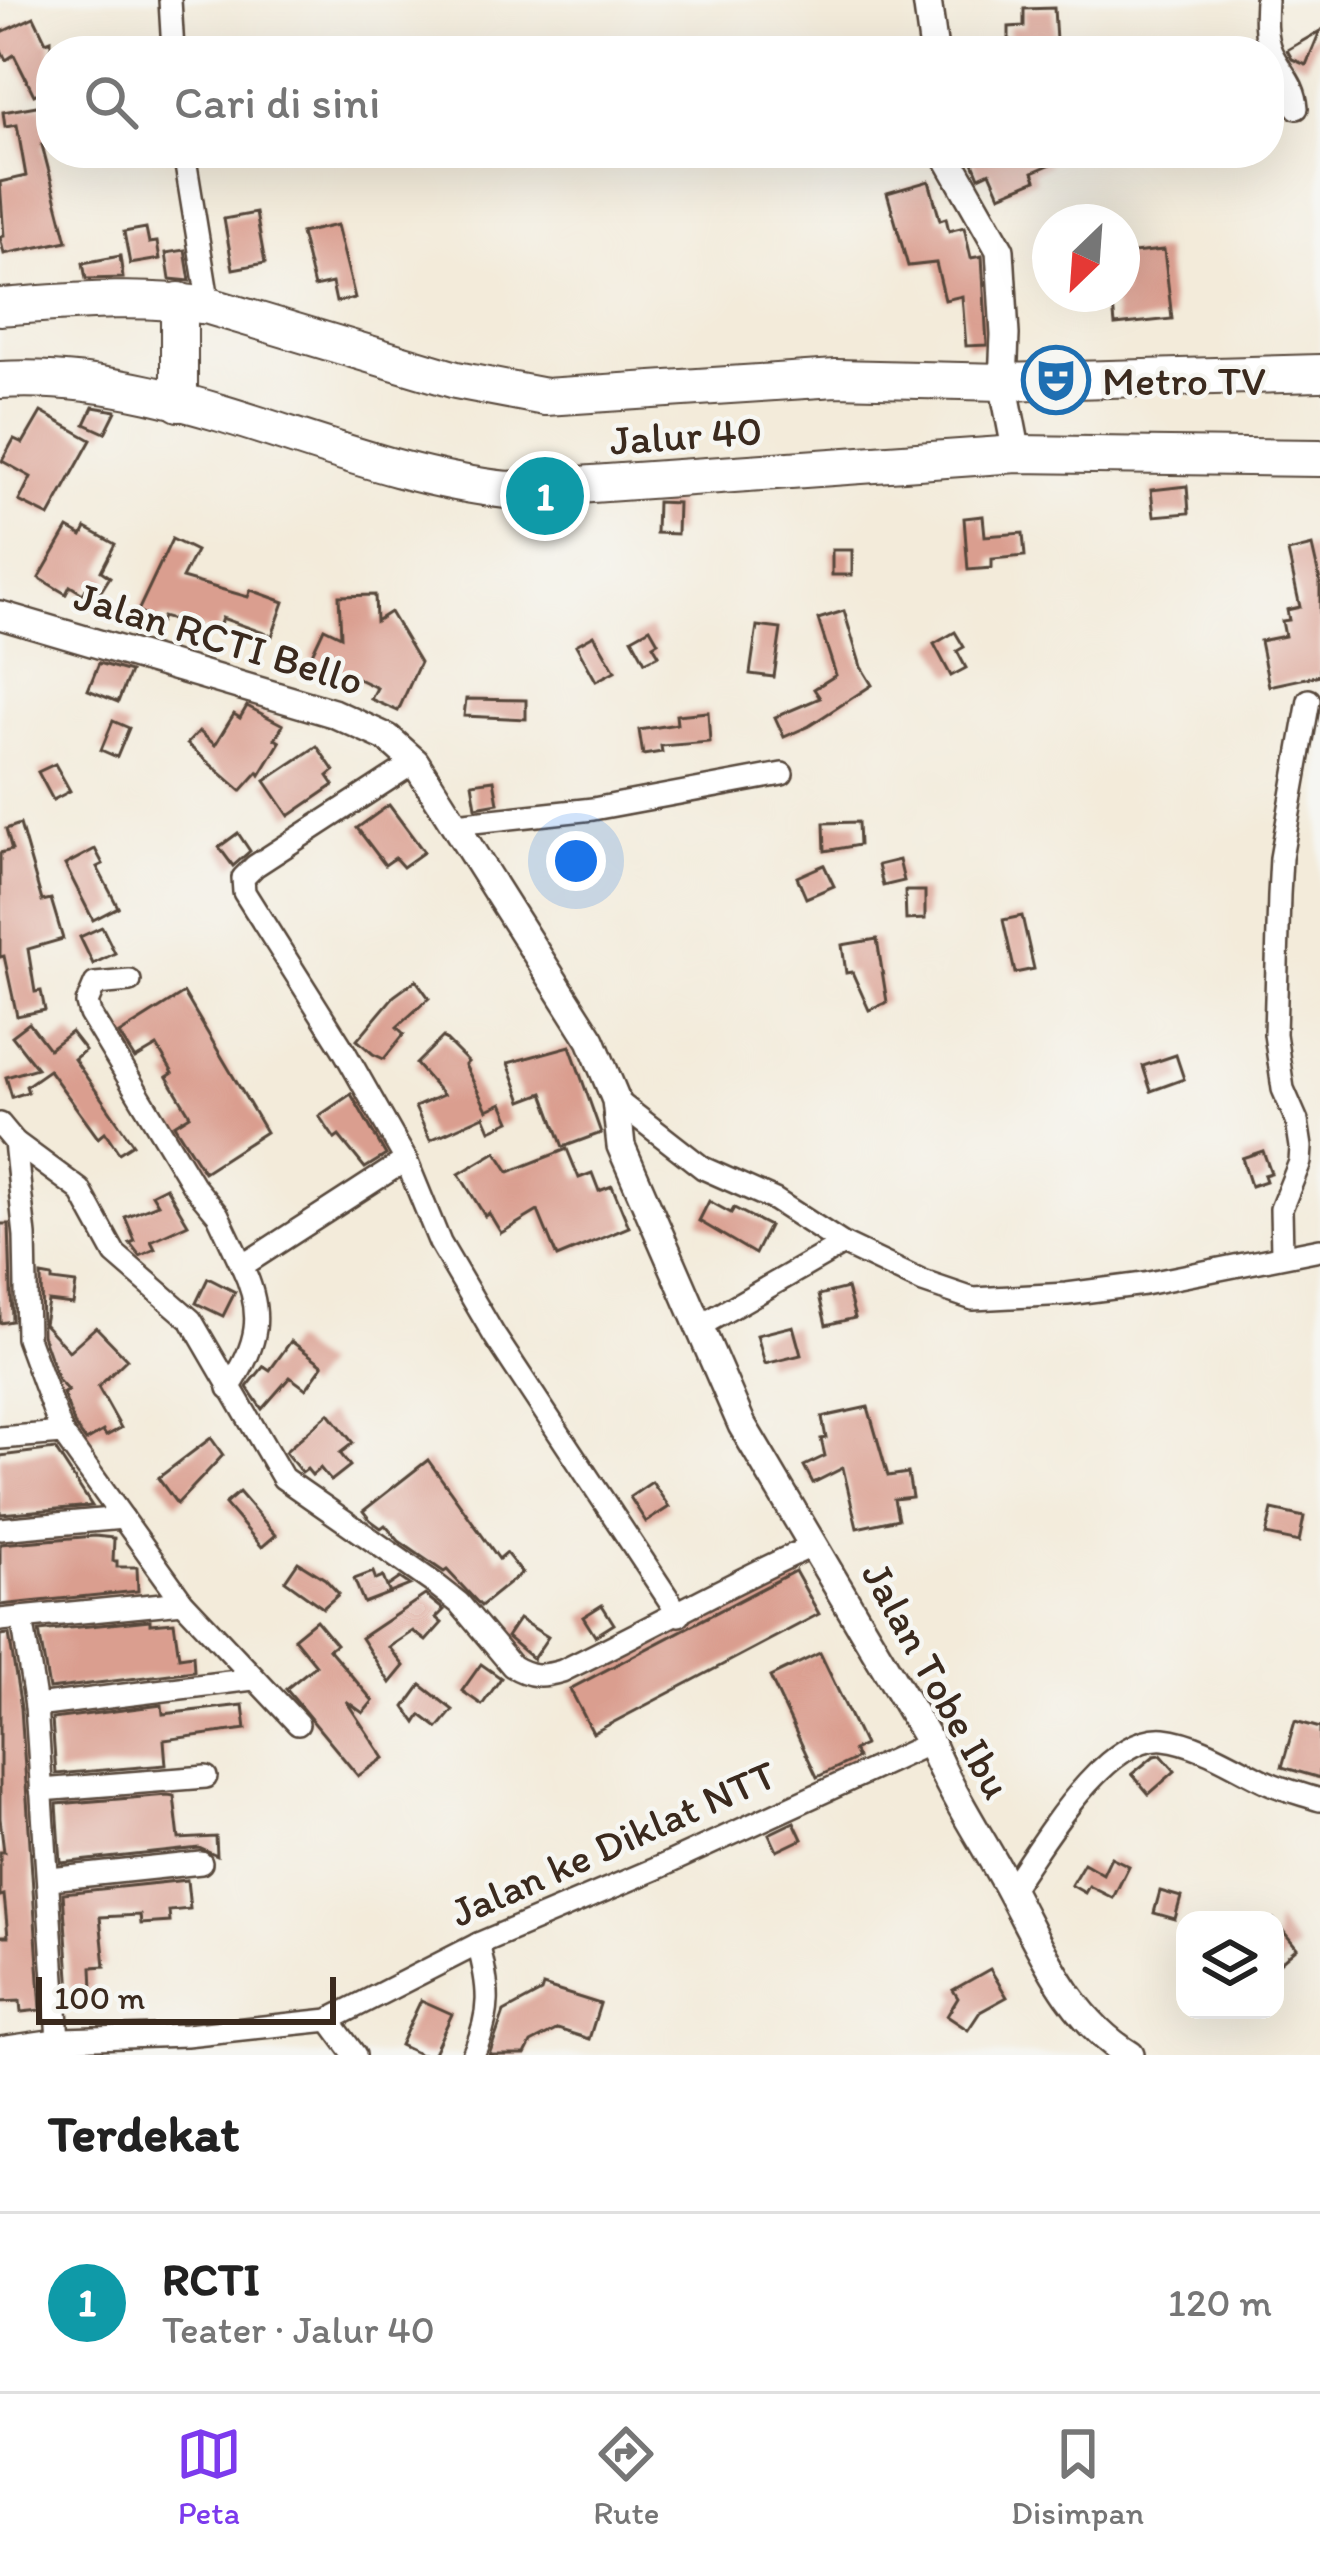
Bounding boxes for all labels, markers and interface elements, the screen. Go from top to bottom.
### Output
search box [36,36,1284,168]
icon: search [78,69,144,135]
text: Cari di sini [174,75,380,129]
north arrow [1032,204,1140,312]
theatre icon: Metro TV [1021,345,1091,415]
place label: Metro TV [1102,355,1266,406]
street label: Jalur 40 [608,404,764,466]
pin: 1 [506,451,584,541]
street label: Jalan RCTI Bello [68,570,370,706]
your location [546,831,606,891]
street label: Jalan Tobe Ibu [851,1553,1023,1807]
street label: Jalan ke Diklat NTT [442,1748,784,1938]
map controls [1176,1911,1284,2019]
button: layers [1176,1911,1284,2019]
scale bar [36,1971,336,2024]
text: 100 m [54,1978,145,2017]
text: Terdekat [48,2103,240,2164]
text: RCTI [162,2252,260,2306]
text: 1 [78,2279,96,2326]
text: 120 m [1168,2279,1272,2326]
text: Teater · Jalur 40 [162,2306,435,2353]
tab: Peta [176,2421,242,2532]
tab: Rute [593,2421,660,2532]
tab: Disimpan [1011,2421,1144,2532]

